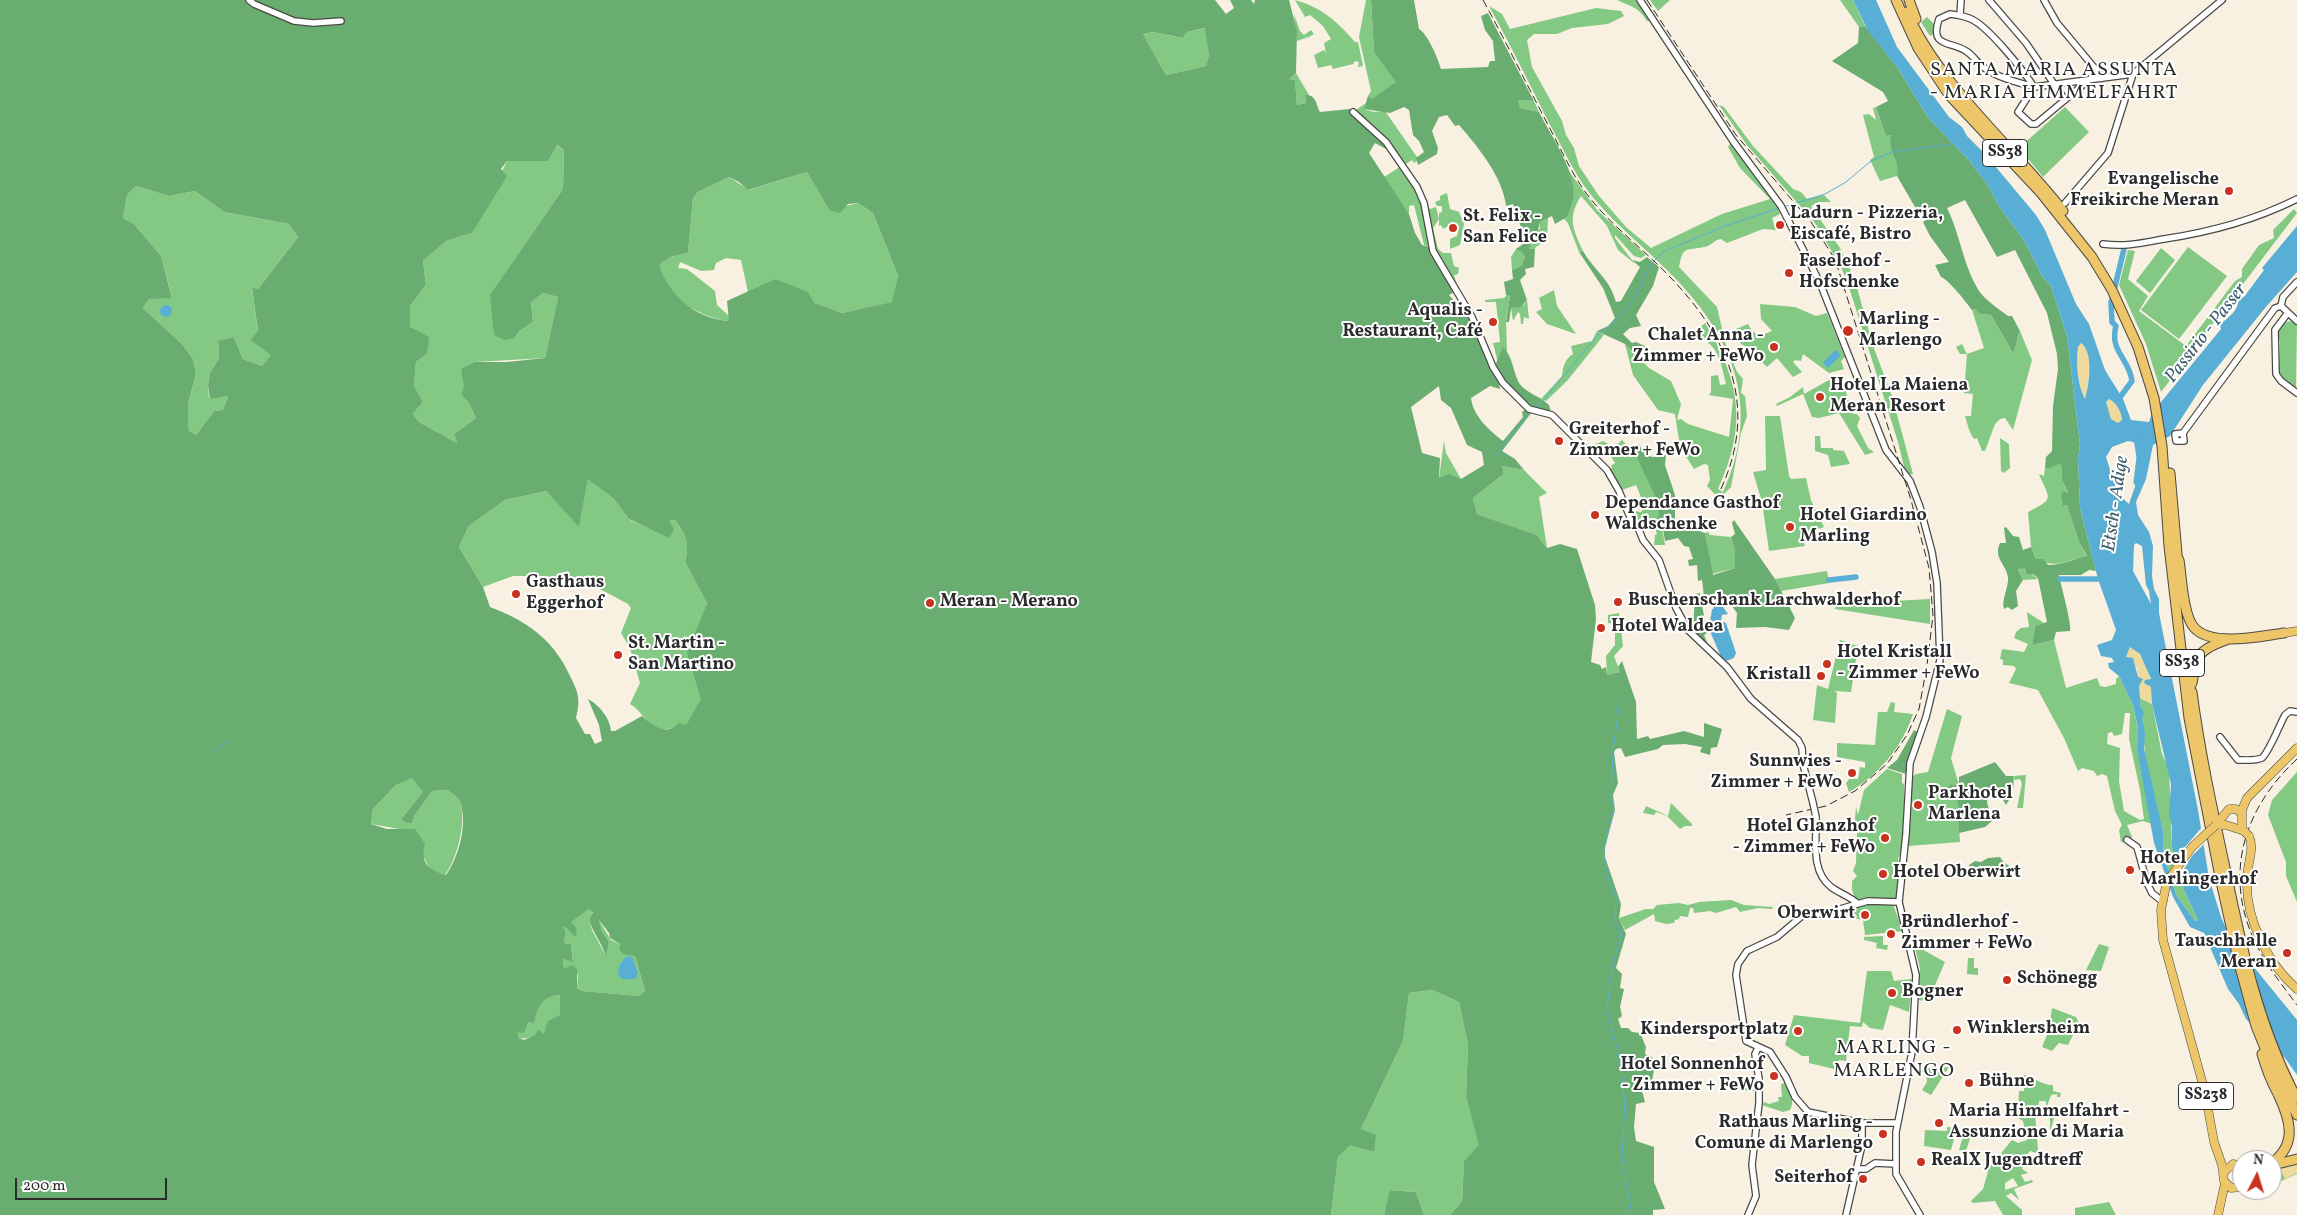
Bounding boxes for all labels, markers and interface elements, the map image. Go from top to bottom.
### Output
district label: SANTA MARIA ASSUNTA - MARIA HIMMELFAHRT [1927,59,2181,106]
road number: SS38 [1982,140,2028,167]
place label: Evangelische Freikirche Meran [2070,170,2219,212]
marker: Evangelische Freikirche Meran [2223,185,2235,197]
place label: Ladurn - Pizzeria, Eiscafé, Bistro [1790,204,1943,246]
place label: St. Felix - San Felice [1463,207,1547,250]
marker: Ladurn - Pizzeria, Eiscafé, Bistro [1774,219,1786,231]
marker: St. Felix - San Felice [1447,222,1459,234]
place label: Faselehof - Hofschenke [1799,252,1899,294]
marker: Faselehof - Hofschenke [1783,267,1795,279]
water label: Passirio - Passer [2161,280,2253,388]
place label: Aqualis - Restaurant, Café [1343,301,1483,344]
place label: Marling - Marlengo [1859,310,1942,352]
marker: Aqualis - Restaurant, Café [1487,316,1499,328]
marker: Marling - Marlengo [1841,324,1855,338]
place label: Chalet Anna - Zimmer + FeWo [1633,326,1764,368]
marker: Chalet Anna - Zimmer + FeWo [1768,341,1780,353]
place label: Hotel La Maiena Meran Resort [1830,376,1968,418]
marker: Hotel La Maiena Meran Resort [1814,391,1826,403]
place label: Greiterhof - Zimmer + FeWo [1569,420,1700,462]
marker: Greiterhof - Zimmer + FeWo [1553,435,1565,447]
water label: Etsch - Adige [2099,455,2135,553]
place label: Dependance Gasthof Waldschenke [1605,494,1780,536]
place label: Hotel Giardino Marling [1800,506,1927,548]
marker: Dependance Gasthof Waldschenke [1589,509,1601,521]
marker: Hotel Giardino Marling [1784,521,1796,533]
place label: Gasthaus Eggerhof [526,573,604,616]
marker: Gasthaus Eggerhof [510,588,522,600]
place label: Buschenschank Larchwalderhof [1628,591,1900,613]
place label: Meran - Merano [940,592,1078,614]
marker: Buschenschank Larchwalderhof [1612,596,1624,608]
marker: Meran - Merano [924,597,936,609]
place label: Hotel Waldea [1611,617,1723,639]
marker: Hotel Waldea [1595,622,1607,634]
place label: St. Martin - San Martino [628,634,734,676]
place label: Hotel Kristall - Zimmer + FeWo [1837,643,1980,686]
marker: St. Martin - San Martino [612,649,624,661]
road number: SS38 [2160,650,2204,676]
marker: Hotel Kristall - Zimmer + FeWo [1821,658,1833,670]
place label: Kristall [1746,665,1811,687]
marker: Kristall [1815,670,1827,682]
place label: Sunnwies - Zimmer + FeWo [1711,752,1842,794]
marker: Sunnwies - Zimmer + FeWo [1846,767,1858,779]
place label: Parkhotel Marlena [1928,784,2013,826]
marker: Parkhotel Marlena [1912,799,1924,811]
place label: Hotel Glanzhof - Zimmer + FeWo [1732,817,1875,860]
marker: Hotel Glanzhof - Zimmer + FeWo [1879,832,1891,844]
place label: Hotel Marlingerhof [2140,849,2257,892]
place label: Hotel Oberwirt [1893,863,2021,885]
marker: Hotel Marlingerhof [2124,864,2136,876]
marker: Hotel Oberwirt [1877,868,1889,880]
place label: Oberwirt [1777,904,1855,926]
marker: Oberwirt [1859,909,1871,921]
place label: Bründlerhof - Zimmer + FeWo [1901,913,2032,956]
marker: Bründlerhof - Zimmer + FeWo [1885,928,1897,940]
place label: Tauschhalle Meran [2175,932,2277,974]
marker: Tauschhalle Meran [2281,947,2293,959]
place label: Schönegg [2017,969,2097,991]
marker: Schönegg [2001,974,2013,986]
place label: Bogner [1902,982,1964,1004]
marker: Bogner [1886,987,1898,999]
place label: Winklersheim [1967,1019,2090,1041]
place label: Kindersportplatz [1640,1020,1788,1042]
marker: Winklersheim [1951,1024,1963,1036]
marker: Kindersportplatz [1792,1025,1804,1037]
district label: MARLING - MARLENGO [1832,1037,1956,1084]
place label: Hotel Sonnenhof - Zimmer + FeWo [1621,1055,1764,1098]
marker: Hotel Sonnenhof - Zimmer + FeWo [1768,1070,1780,1082]
place label: Bühne [1979,1072,2035,1094]
marker: Bühne [1963,1077,1975,1089]
road number: SS238 [2178,1082,2234,1110]
place label: Maria Himmelfahrt - Assunzione di Maria [1949,1102,2130,1144]
place label: Rathaus Marling - Comune di Marlengo [1695,1113,1873,1156]
marker: Maria Himmelfahrt - Assunzione di Maria [1933,1117,1945,1129]
marker: Rathaus Marling - Comune di Marlengo [1877,1128,1889,1140]
north arrow [2232,1150,2282,1200]
place label: RealX Jugendtreff [1931,1151,2082,1173]
text: N [2252,1151,2264,1170]
marker: RealX Jugendtreff [1915,1156,1927,1168]
scale bar [18,1168,170,1200]
place label: Seiterhof [1774,1168,1853,1190]
marker: Seiterhof [1857,1173,1869,1185]
text: 200 m [23,1176,66,1197]

